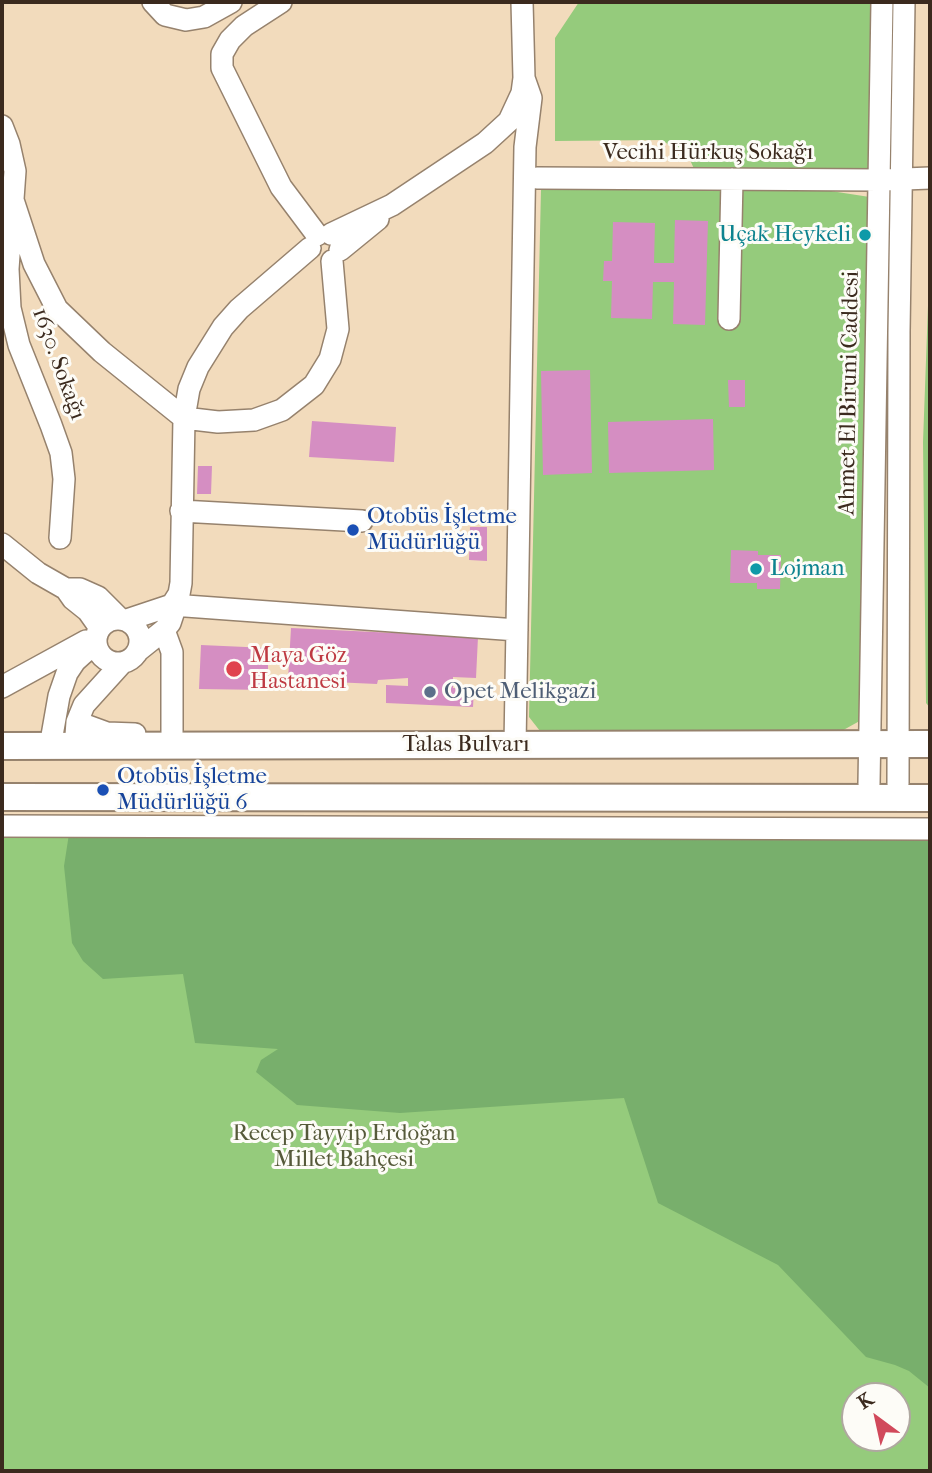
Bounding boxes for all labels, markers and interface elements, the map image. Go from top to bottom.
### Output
street label: Vecihi Hürkuş Sokağı [603,139,813,167]
place label: Uçak Heykeli [719,221,851,249]
marker: Uçak Heykeli [857,227,873,243]
street label: Ahmet El Biruni Caddesi [834,271,866,515]
street label: 1630. Sokağı [25,304,91,424]
place label: Otobüs İşletme Müdürlüğü [367,503,517,557]
marker: Otobüs İşletme Müdürlüğü [345,522,361,538]
place label: Lojman [770,555,845,583]
marker: Lojman [748,561,764,577]
place label: Maya Göz Hastanesi [250,642,347,696]
marker: Maya Göz Hastanesi [224,659,244,679]
place label: Opet Melikgazi [444,678,596,706]
marker: Opet Melikgazi [422,684,438,700]
street label: Talas Bulvarı [402,731,530,759]
place label: Otobüs İşletme Müdürlüğü 6 [117,763,267,817]
marker: Otobüs İşletme Müdürlüğü 6 [95,782,111,798]
park label: Recep Tayyip Erdoğan Millet Bahçesi [232,1120,456,1174]
north arrow [841,1382,911,1452]
text: K [854,1388,877,1414]

